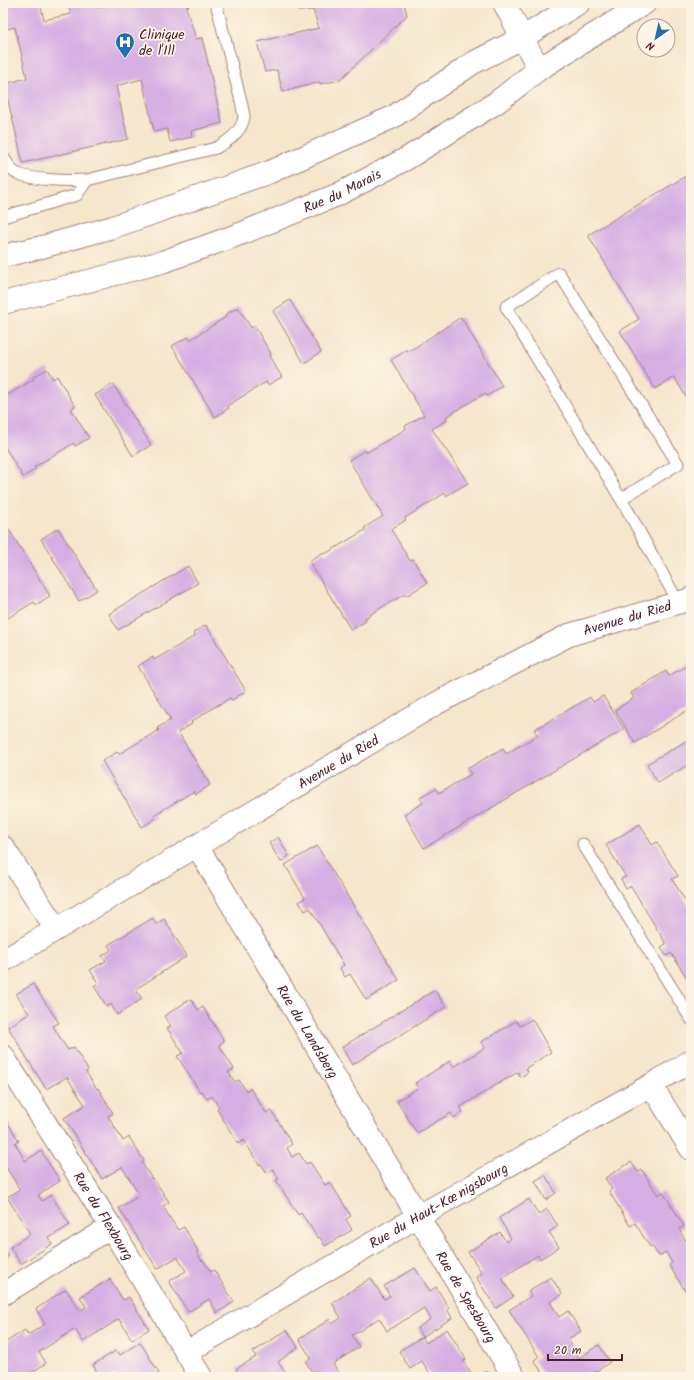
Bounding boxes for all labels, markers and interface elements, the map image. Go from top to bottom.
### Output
north arrow [636,18,676,58]
place label: Clinique de l'Ill [139,24,185,62]
hospital icon: Clinique de l'Ill [114,31,136,59]
text: N [643,36,659,55]
street label: Rue du Marais [300,164,386,219]
street label: Avenue du Ried [581,595,675,642]
street label: Avenue du Ried [294,729,384,795]
street label: Rue du Landsberg [270,981,343,1083]
street label: Rue du Haut-Kœnigsbourg [365,1158,512,1255]
street label: Rue du Flexbourg [67,1168,139,1265]
street label: Rue de Spesbourg [429,1247,501,1348]
scale bar [548,1336,622,1362]
text: 20 m [554,1341,582,1360]

